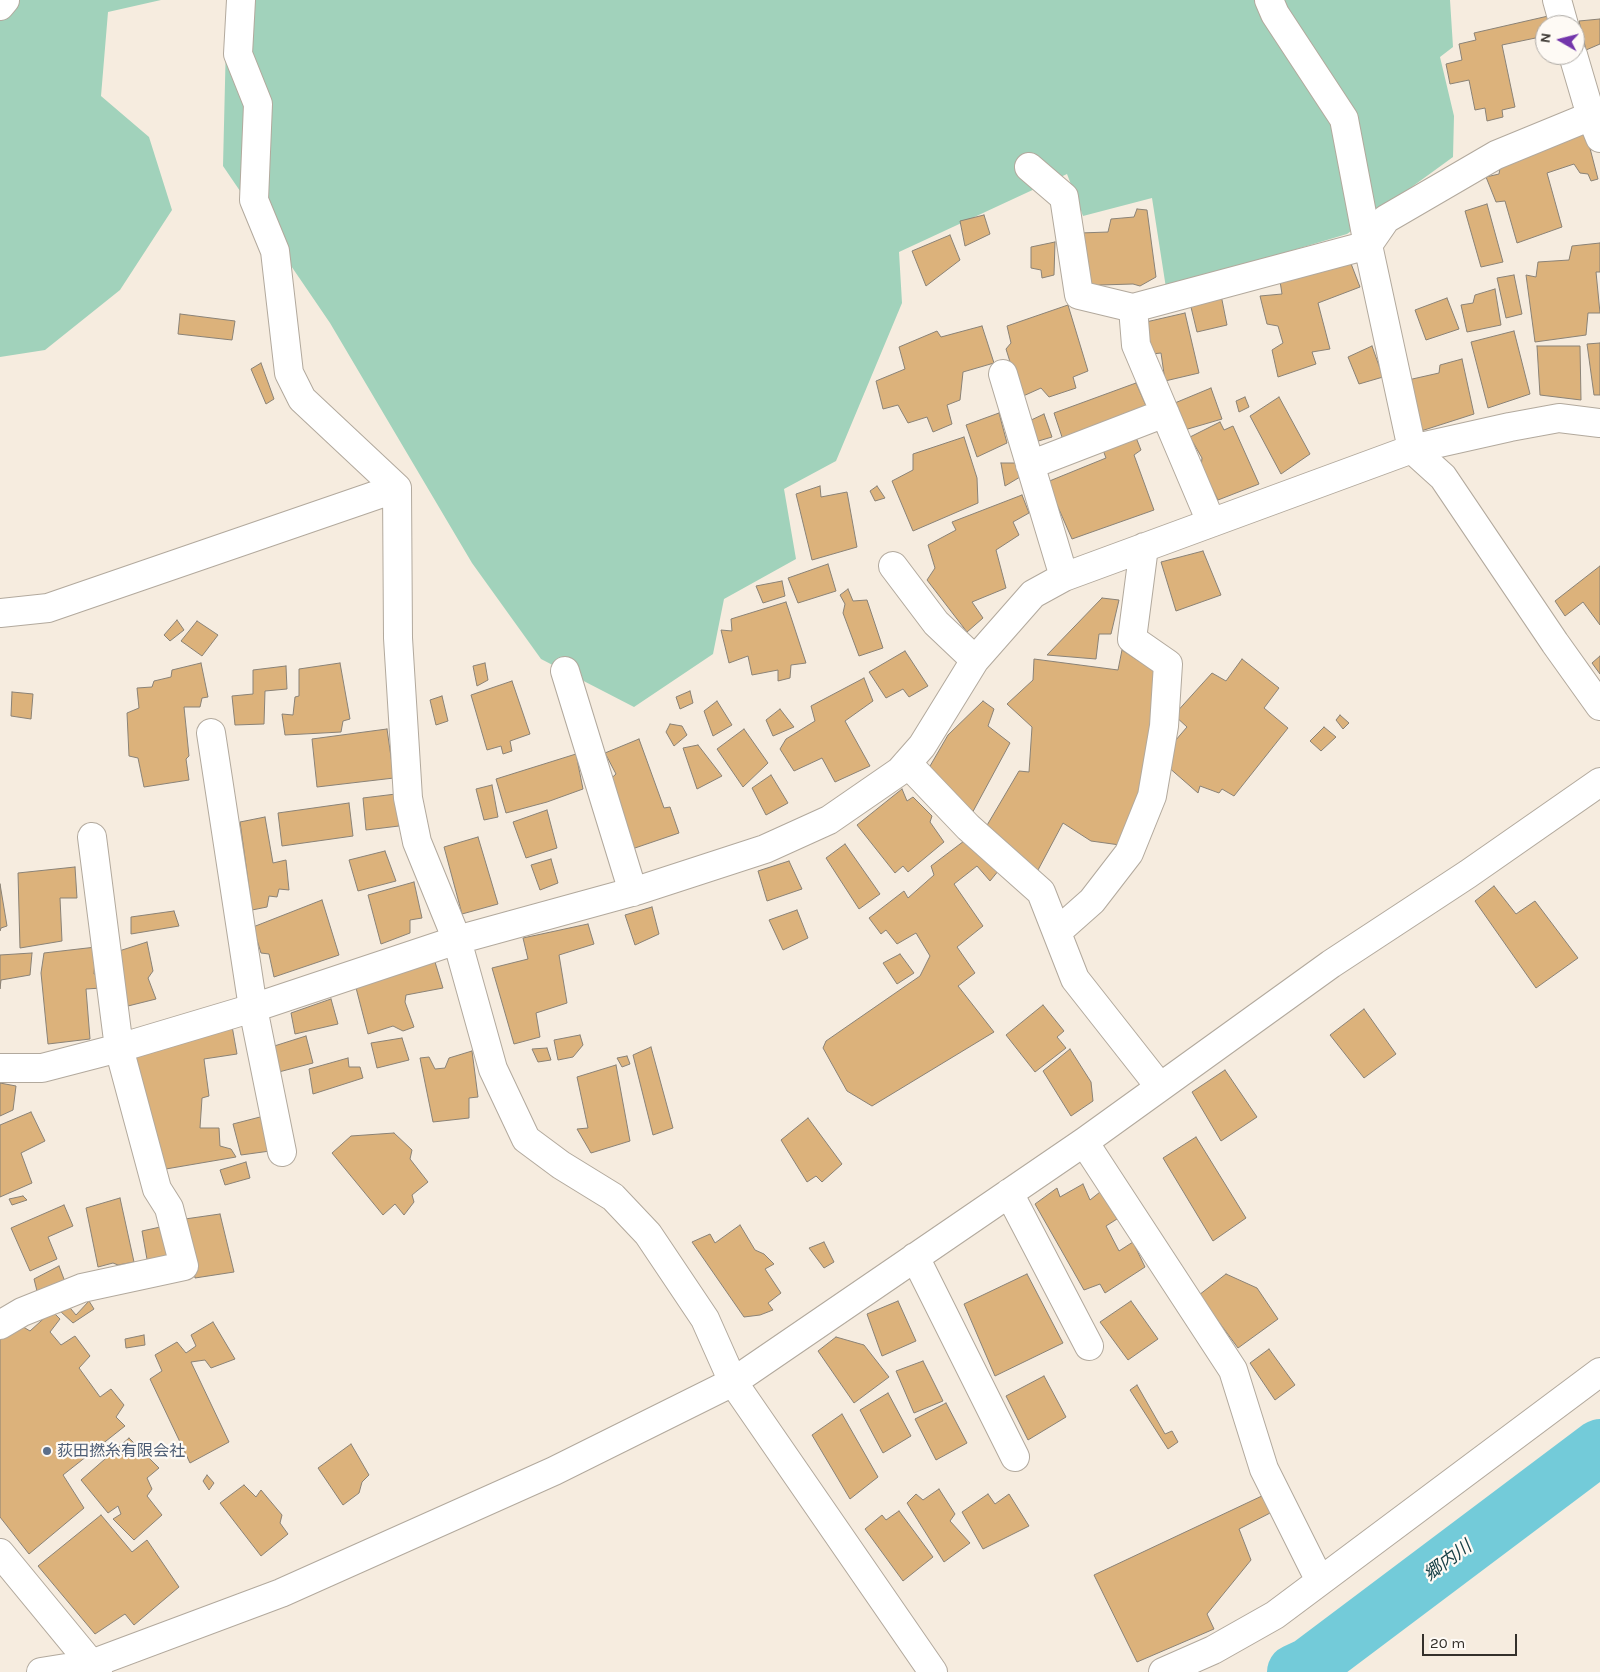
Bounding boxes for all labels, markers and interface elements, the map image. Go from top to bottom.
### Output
north arrow [1535,15,1585,65]
text: N [1537,32,1555,44]
place label: 荻田撚糸有限会社 [57,1441,185,1461]
marker: 荻田撚糸有限会社 [41,1445,53,1457]
water label: 郷内川 [1420,1536,1476,1586]
scale bar [1425,1624,1520,1656]
text: 20 m [1430,1634,1465,1652]

